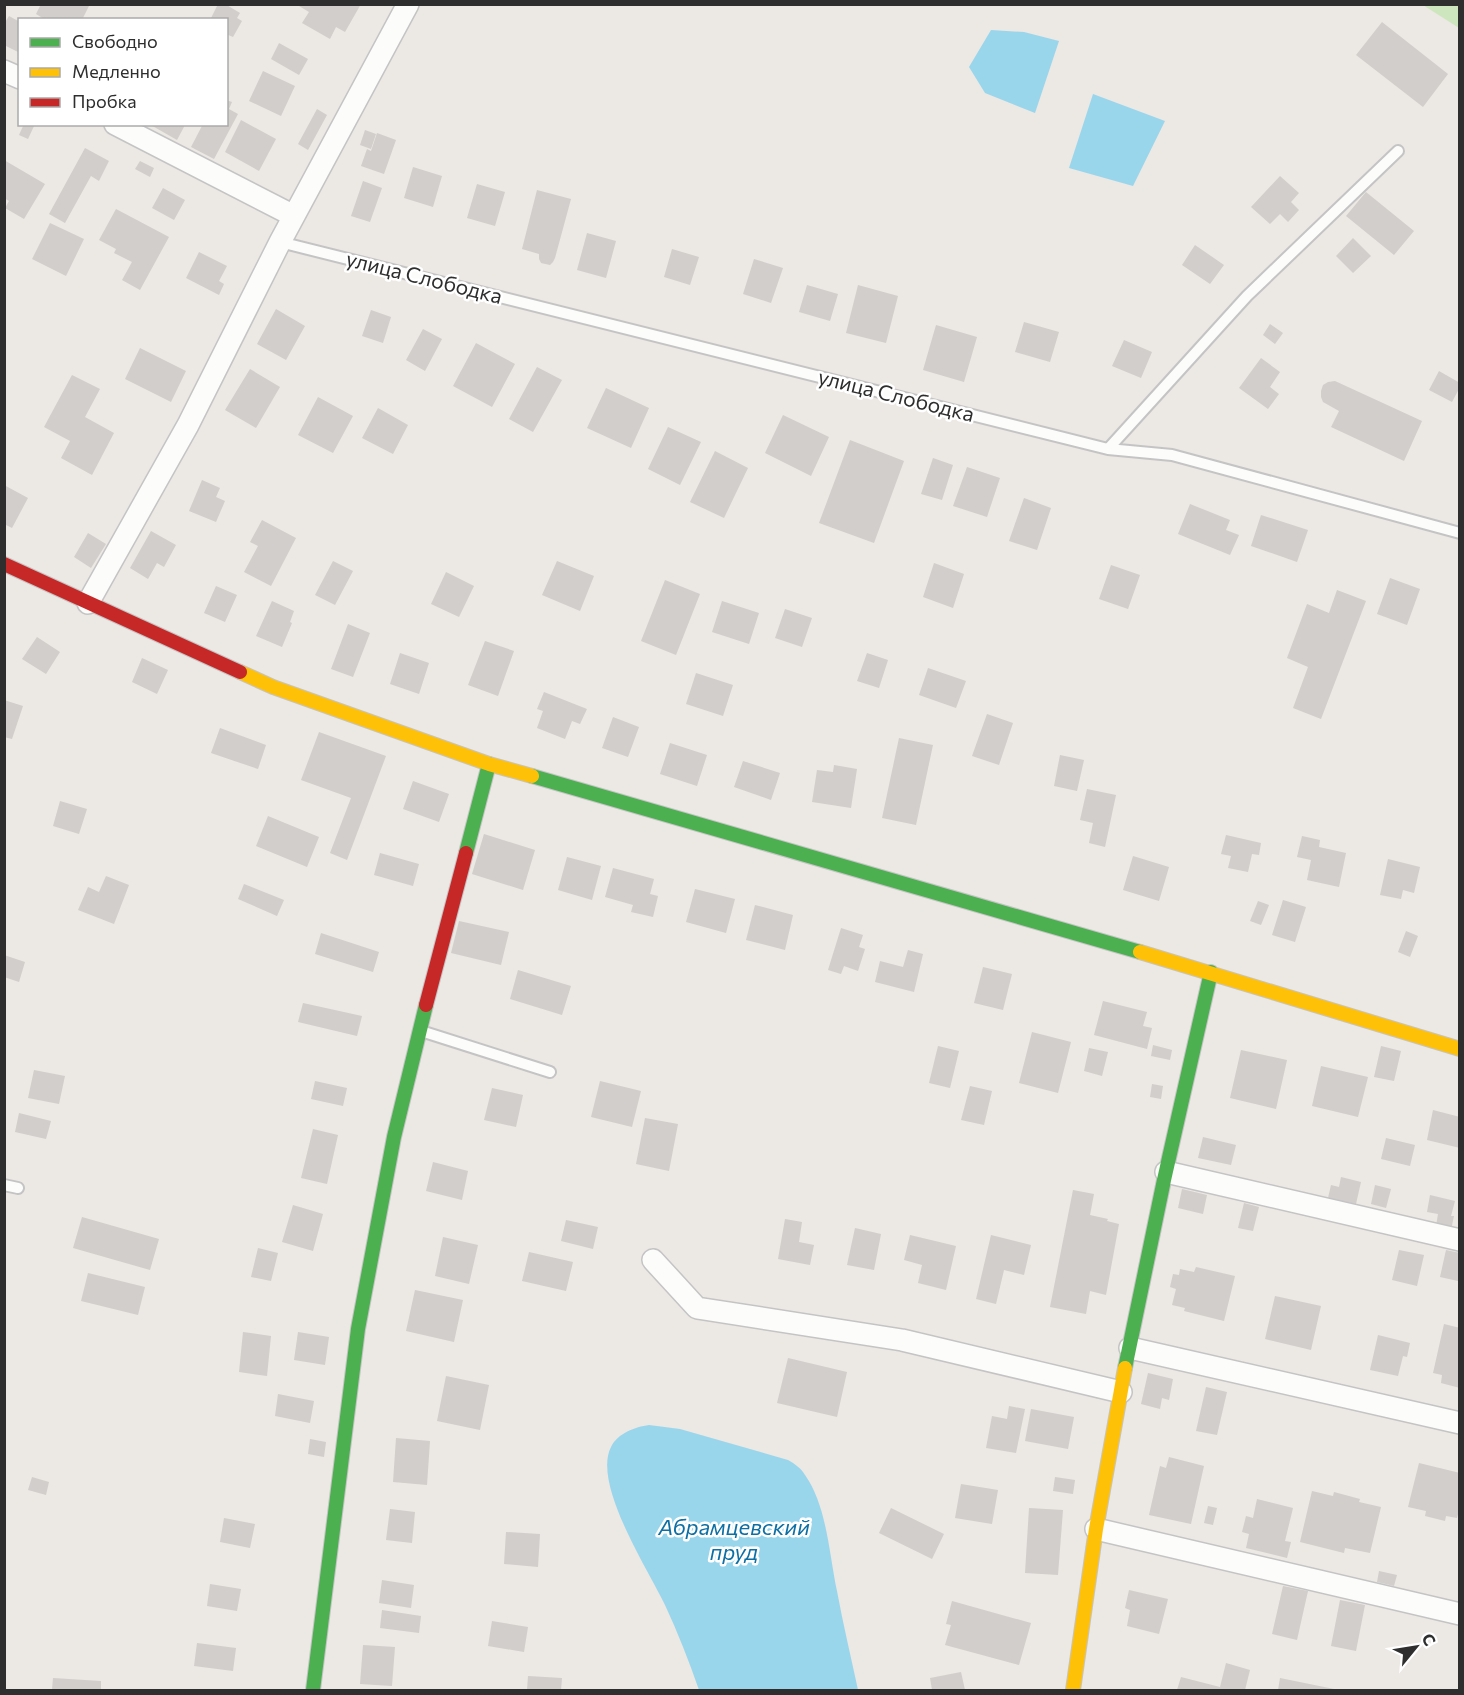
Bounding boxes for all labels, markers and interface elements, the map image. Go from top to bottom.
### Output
legend [18,18,228,126]
text: Свободно [72,30,158,52]
text: Медленно [72,60,161,82]
text: Пробка [72,90,137,112]
street label: улица Слободка [344,245,505,308]
street label: улица Слободка [816,363,977,426]
water label: Абрамцевский пруд [657,1513,810,1565]
north arrow [1386,1617,1446,1677]
text: С [1418,1630,1440,1649]

